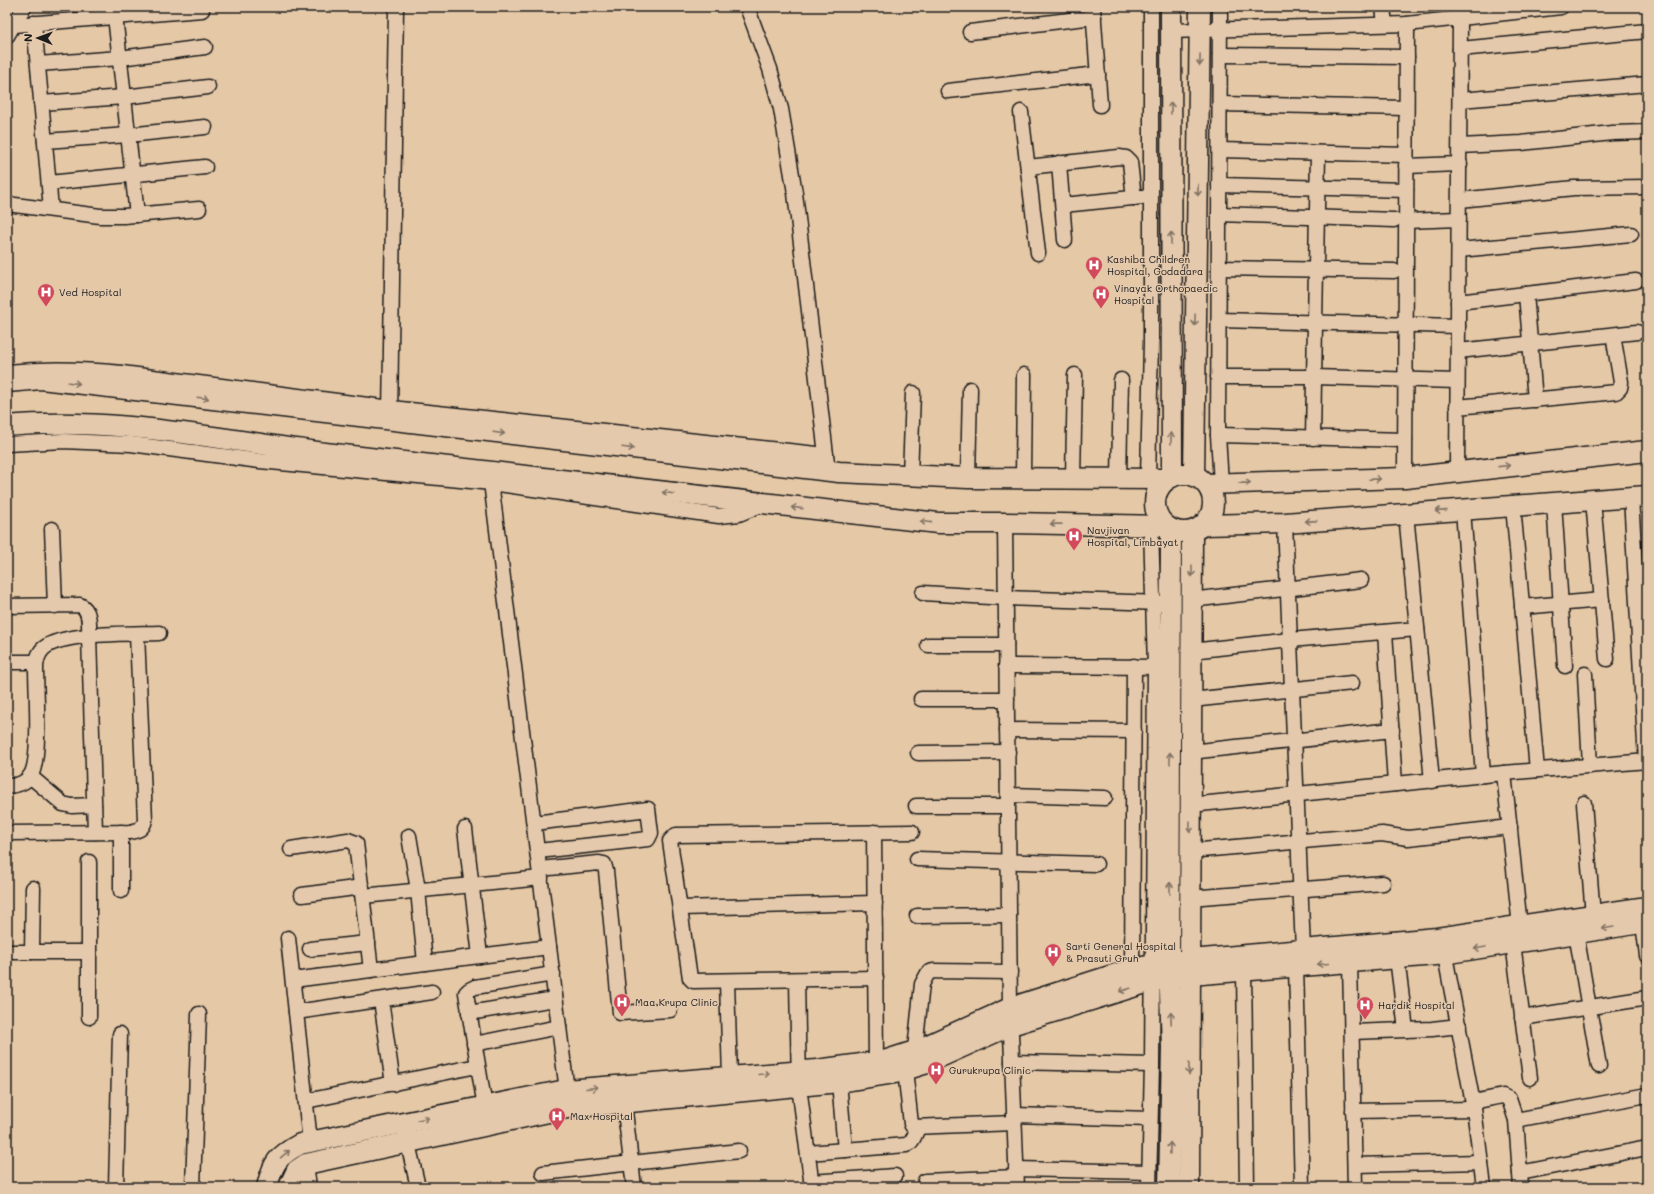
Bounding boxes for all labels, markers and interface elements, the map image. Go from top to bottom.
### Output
north arrow [18,18,58,58]
text: N [20,34,35,42]
one-way arrow [1196,53,1204,66]
one-way arrow [1167,102,1174,115]
one-way arrow [1194,183,1201,196]
one-way arrow [1167,232,1175,245]
place label: Kashiba Children Hospital, Godadara [1107,252,1203,278]
hospital icon: Kashiba Children Hospital, Godadara [1084,255,1104,280]
place label: Vinayak Orthopaedic Hospital [1114,281,1218,307]
hospital icon: Ved Hospital [36,282,56,307]
hospital icon: Vinayak Orthopaedic Hospital [1091,284,1111,309]
place label: Ved Hospital [59,285,121,299]
one-way arrow [1191,313,1199,326]
one-way arrow [67,379,80,387]
one-way arrow [196,394,209,402]
one-way arrow [492,429,505,436]
one-way arrow [1167,432,1175,445]
one-way arrow [621,444,634,451]
one-way arrow [1497,462,1510,470]
one-way arrow [1368,475,1381,482]
one-way arrow [1238,479,1251,487]
one-way arrow [662,489,675,497]
one-way arrow [791,504,804,512]
one-way arrow [1435,508,1448,515]
one-way arrow [920,518,933,526]
one-way arrow [1305,518,1318,525]
one-way arrow [1050,520,1063,528]
place label: Navjivan Hospital, Limbayat [1087,523,1178,549]
hospital icon: Navjivan Hospital, Limbayat [1064,526,1084,551]
one-way arrow [1188,564,1196,577]
one-way arrow [1166,752,1174,765]
one-way arrow [1186,820,1194,833]
one-way arrow [1166,882,1174,895]
one-way arrow [1602,924,1615,932]
place label: Sarti General Hospital & Prasuti Gruh [1066,939,1176,965]
hospital icon: Sarti General Hospital & Prasuti Gruh [1043,942,1063,967]
one-way arrow [1474,944,1487,952]
one-way arrow [1317,961,1330,968]
one-way arrow [1119,987,1132,994]
hospital icon: Maa Krupa Clinic [612,992,632,1017]
place label: Maa Krupa Clinic [635,995,718,1009]
hospital icon: Hardik Hospital [1355,995,1375,1020]
place label: Hardik Hospital [1378,998,1455,1012]
one-way arrow [1167,1012,1175,1025]
hospital icon: Gurukrupa Clinic [926,1060,946,1085]
one-way arrow [1185,1062,1193,1075]
place label: Gurukrupa Clinic [949,1063,1031,1077]
one-way arrow [757,1071,770,1078]
one-way arrow [585,1085,598,1092]
hospital icon: Max Hospital [547,1106,567,1131]
place label: Max Hospital [570,1109,633,1123]
one-way arrow [416,1115,429,1123]
one-way arrow [1166,1142,1173,1155]
one-way arrow [280,1149,290,1158]

